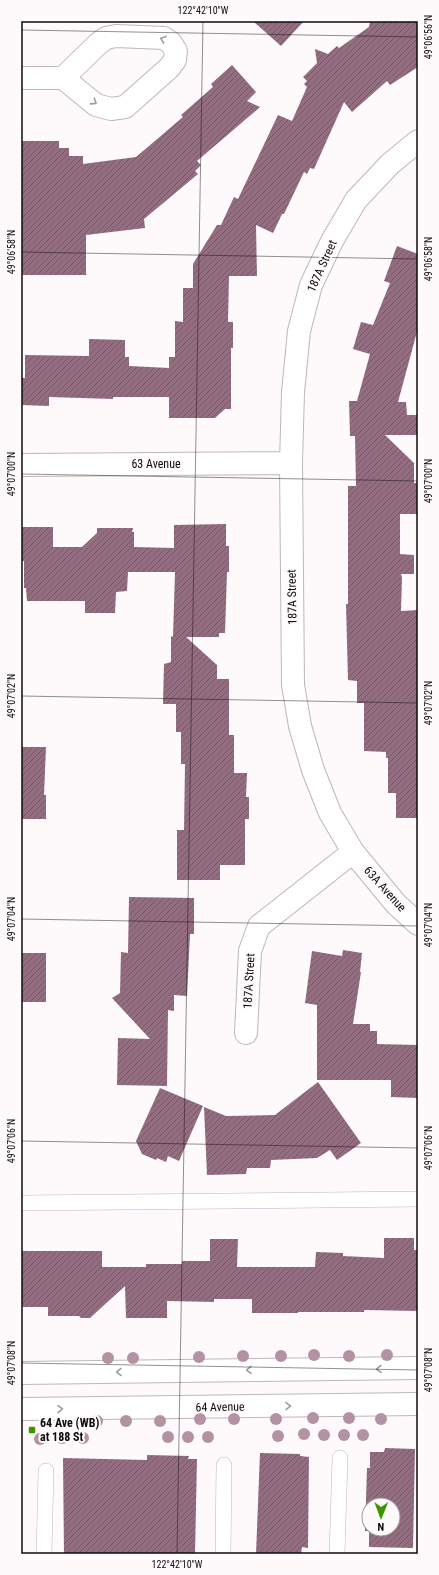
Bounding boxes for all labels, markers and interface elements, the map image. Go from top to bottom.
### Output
text: 122°42'10"W [178,5,229,16]
text: 49°06'56"N [423,15,434,59]
one-way arrow [160,35,167,43]
one-way arrow [89,97,96,104]
text: 49°06'58"N [6,230,17,274]
street label: 187A Street [304,237,340,294]
text: 49°06'58"N [423,237,434,281]
text: 49°07'00"N [6,452,17,496]
street label: 63 Avenue [131,457,181,471]
text: 49°07'00"N [423,459,434,503]
street label: 187A Street [285,569,299,625]
text: 49°07'02"N [6,674,17,718]
text: 49°07'02"N [423,681,434,725]
street label: 63A Avenue [361,863,409,915]
text: 49°07'04"N [6,897,17,941]
text: 49°07'04"N [423,903,434,947]
street label: 187A Street [241,952,257,1009]
text: 49°07'06"N [6,1119,17,1163]
text: 49°07'06"N [423,1126,434,1170]
text: 49°07'08"N [6,1341,17,1385]
text: 49°07'08"N [423,1348,434,1392]
one-way arrow [376,1364,382,1373]
one-way arrow [246,1366,252,1375]
one-way arrow [116,1368,122,1376]
street label: 64 Avenue [195,1400,245,1414]
one-way arrow [285,1402,291,1410]
one-way arrow [57,1405,63,1413]
place label: 64 Ave (WB) at 188 St [40,1416,99,1444]
marker: 64 Ave (WB) at 188 St [27,1425,37,1435]
north arrow [361,1497,401,1537]
text: N [377,1520,384,1533]
text: 122°42'10"W [152,1559,203,1570]

